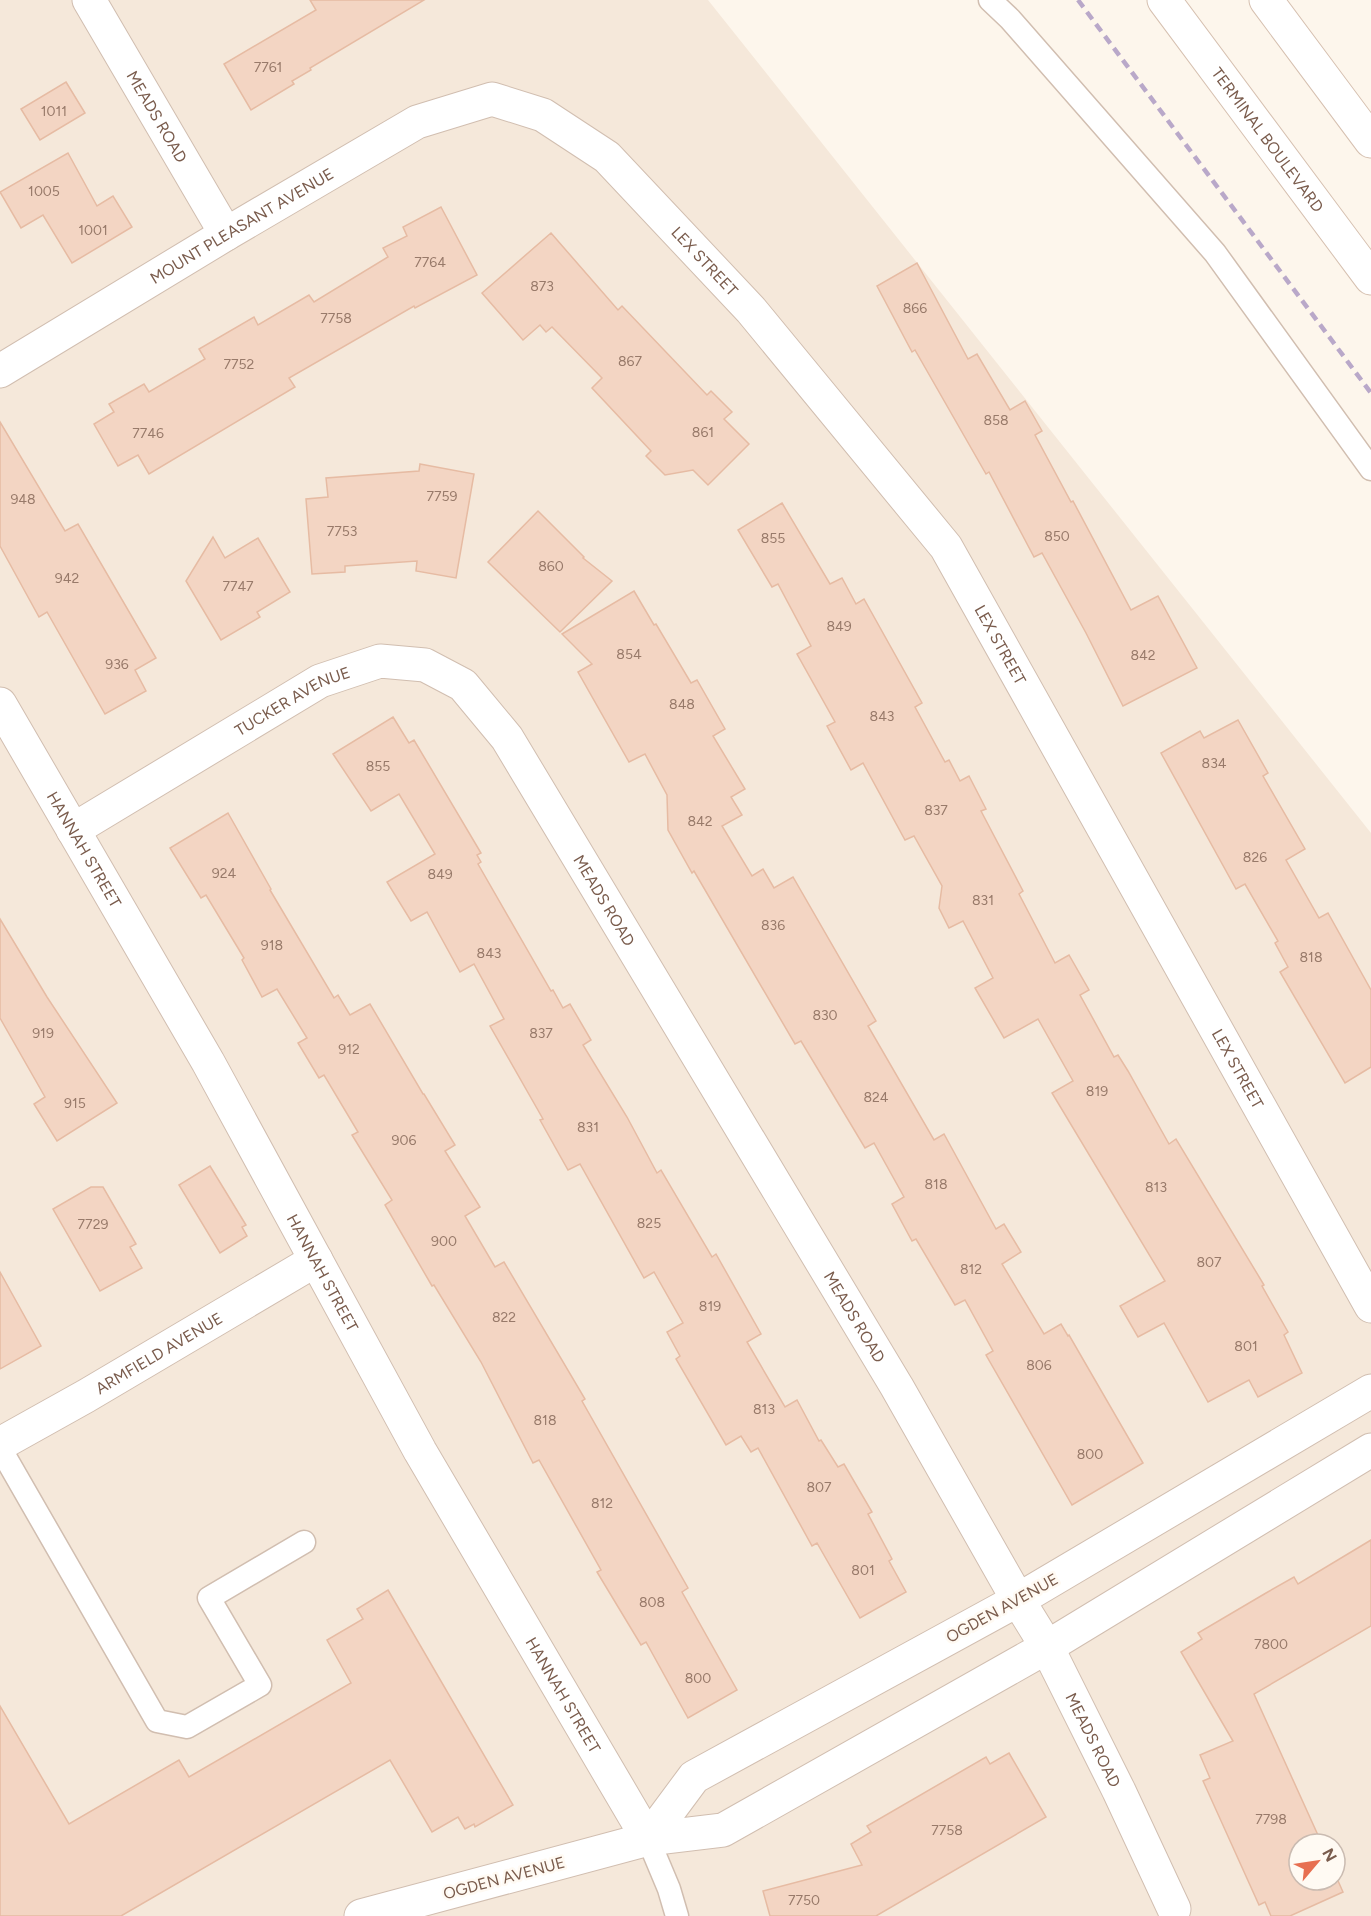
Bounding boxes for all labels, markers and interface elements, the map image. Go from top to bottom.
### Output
house number: 7761 [254,59,282,76]
street label: TERMINAL BOULEVARD [1208,64,1328,216]
street label: MEADS ROAD [123,67,191,166]
house number: 1011 [41,103,67,120]
street label: MOUNT PLEASANT AVENUE [146,164,337,287]
house number: 1005 [28,183,60,200]
house number: 1001 [78,222,108,239]
street label: LEX STREET [668,222,742,300]
house number: 7764 [414,254,446,271]
house number: 873 [530,278,554,295]
house number: 866 [903,300,927,317]
house number: 7758 [320,310,352,327]
house number: 867 [618,353,642,370]
house number: 7752 [224,356,254,373]
house number: 858 [983,412,1009,429]
house number: 861 [692,424,714,441]
house number: 7746 [132,425,164,442]
house number: 7759 [426,488,458,505]
house number: 948 [10,491,36,508]
house number: 7753 [327,523,357,540]
house number: 850 [1044,528,1070,545]
house number: 855 [761,530,785,547]
house number: 860 [538,558,564,575]
house number: 942 [55,570,79,587]
house number: 7747 [222,578,254,595]
street label: LEX STREET [971,601,1031,688]
house number: 849 [826,618,852,635]
house number: 854 [616,646,642,663]
house number: 842 [1130,647,1156,664]
house number: 936 [105,656,129,673]
street label: TUCKER AVENUE [231,662,352,740]
house number: 848 [669,696,695,713]
house number: 843 [870,708,894,725]
house number: 834 [1202,755,1227,772]
house number: 855 [366,758,390,775]
street label: HANNAH STREET [43,788,126,911]
house number: 837 [924,802,948,819]
house number: 842 [687,813,713,830]
house number: 826 [1243,849,1267,866]
street label: MEADS ROAD [570,851,639,949]
house number: 924 [212,865,237,882]
house number: 849 [427,866,453,883]
house number: 831 [972,892,994,909]
house number: 836 [761,917,785,934]
house number: 918 [261,937,283,954]
house number: 843 [477,945,501,962]
house number: 818 [1300,949,1322,966]
house number: 830 [812,1007,838,1024]
house number: 919 [32,1025,54,1042]
house number: 837 [529,1025,553,1042]
street label: LEX STREET [1208,1026,1268,1112]
house number: 912 [338,1041,360,1058]
house number: 819 [1086,1083,1108,1100]
house number: 824 [863,1089,889,1106]
house number: 915 [64,1095,86,1112]
house number: 831 [577,1119,599,1136]
house number: 906 [392,1132,416,1149]
house number: 818 [925,1176,947,1193]
house number: 813 [1145,1179,1167,1196]
street label: HANNAH STREET [283,1211,363,1335]
house number: 825 [637,1215,661,1232]
house number: 7729 [78,1216,108,1233]
house number: 900 [431,1233,457,1250]
house number: 807 [1196,1254,1222,1271]
house number: 812 [960,1261,982,1278]
street label: MEADS ROAD [820,1268,889,1366]
house number: 819 [699,1298,721,1315]
street label: ARMFIELD AVENUE [92,1308,226,1398]
house number: 822 [492,1309,516,1326]
house number: 801 [1234,1338,1258,1355]
house number: 806 [1026,1357,1052,1374]
house number: 813 [753,1401,775,1418]
house number: 818 [534,1412,556,1429]
house number: 800 [1077,1446,1103,1463]
house number: 807 [806,1479,832,1496]
house number: 812 [591,1495,613,1512]
house number: 801 [851,1562,875,1579]
street label: OGDEN AVENUE [943,1569,1061,1647]
house number: 808 [639,1594,665,1611]
street label: HANNAH STREET [522,1634,605,1756]
house number: 7800 [1254,1636,1288,1653]
house number: 800 [685,1670,711,1687]
street label: MEADS ROAD [1062,1690,1125,1790]
house number: 7798 [1255,1811,1287,1828]
house number: 7758 [931,1822,963,1839]
north arrow [1287,1832,1347,1892]
text: N [1318,1845,1341,1865]
street label: OGDEN AVENUE [441,1853,567,1903]
house number: 7750 [788,1892,820,1909]

